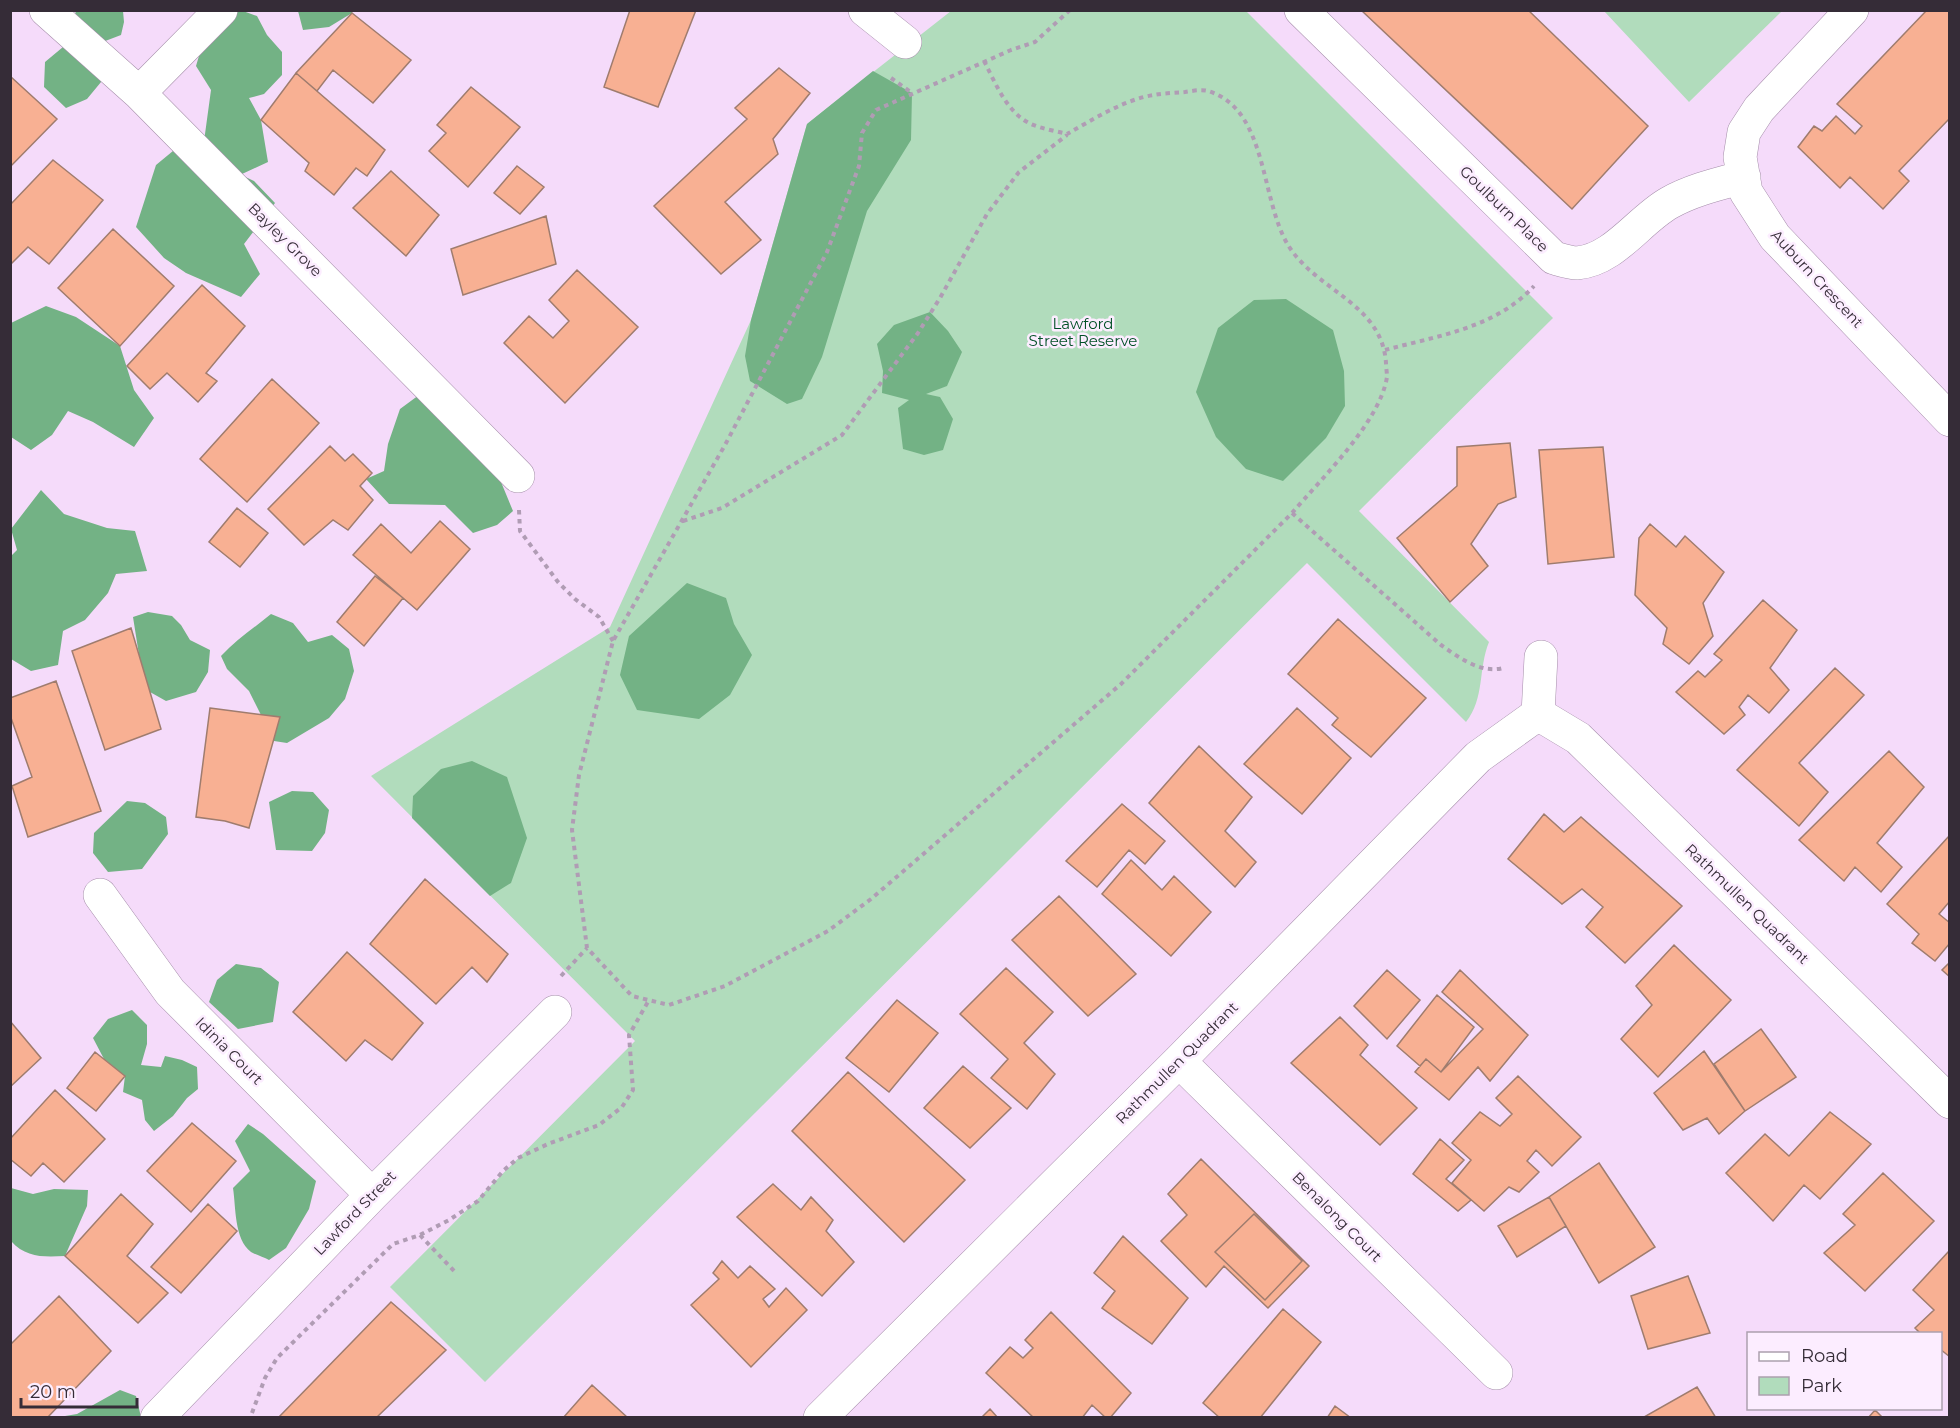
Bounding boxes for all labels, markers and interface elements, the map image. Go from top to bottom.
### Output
street label: Goulburn Place [1456,161,1553,256]
street label: Bayley Grove [244,199,326,281]
street label: Auburn Crescent [1767,226,1868,332]
park label: Lawford Street Reserve [1029,314,1137,350]
street label: Rathmullen Quadrant [1681,839,1813,968]
street label: Rathmullen Quadrant [1112,998,1242,1128]
street label: Idinia Court [192,1013,267,1088]
street label: Lawford Street [309,1166,400,1259]
street label: Benalong Court [1288,1168,1386,1266]
legend [1747,1332,1942,1410]
text: Road [1801,1345,1848,1367]
scale bar [21,1371,136,1409]
text: Park [1801,1375,1842,1397]
text: 20 m [30,1381,76,1403]

